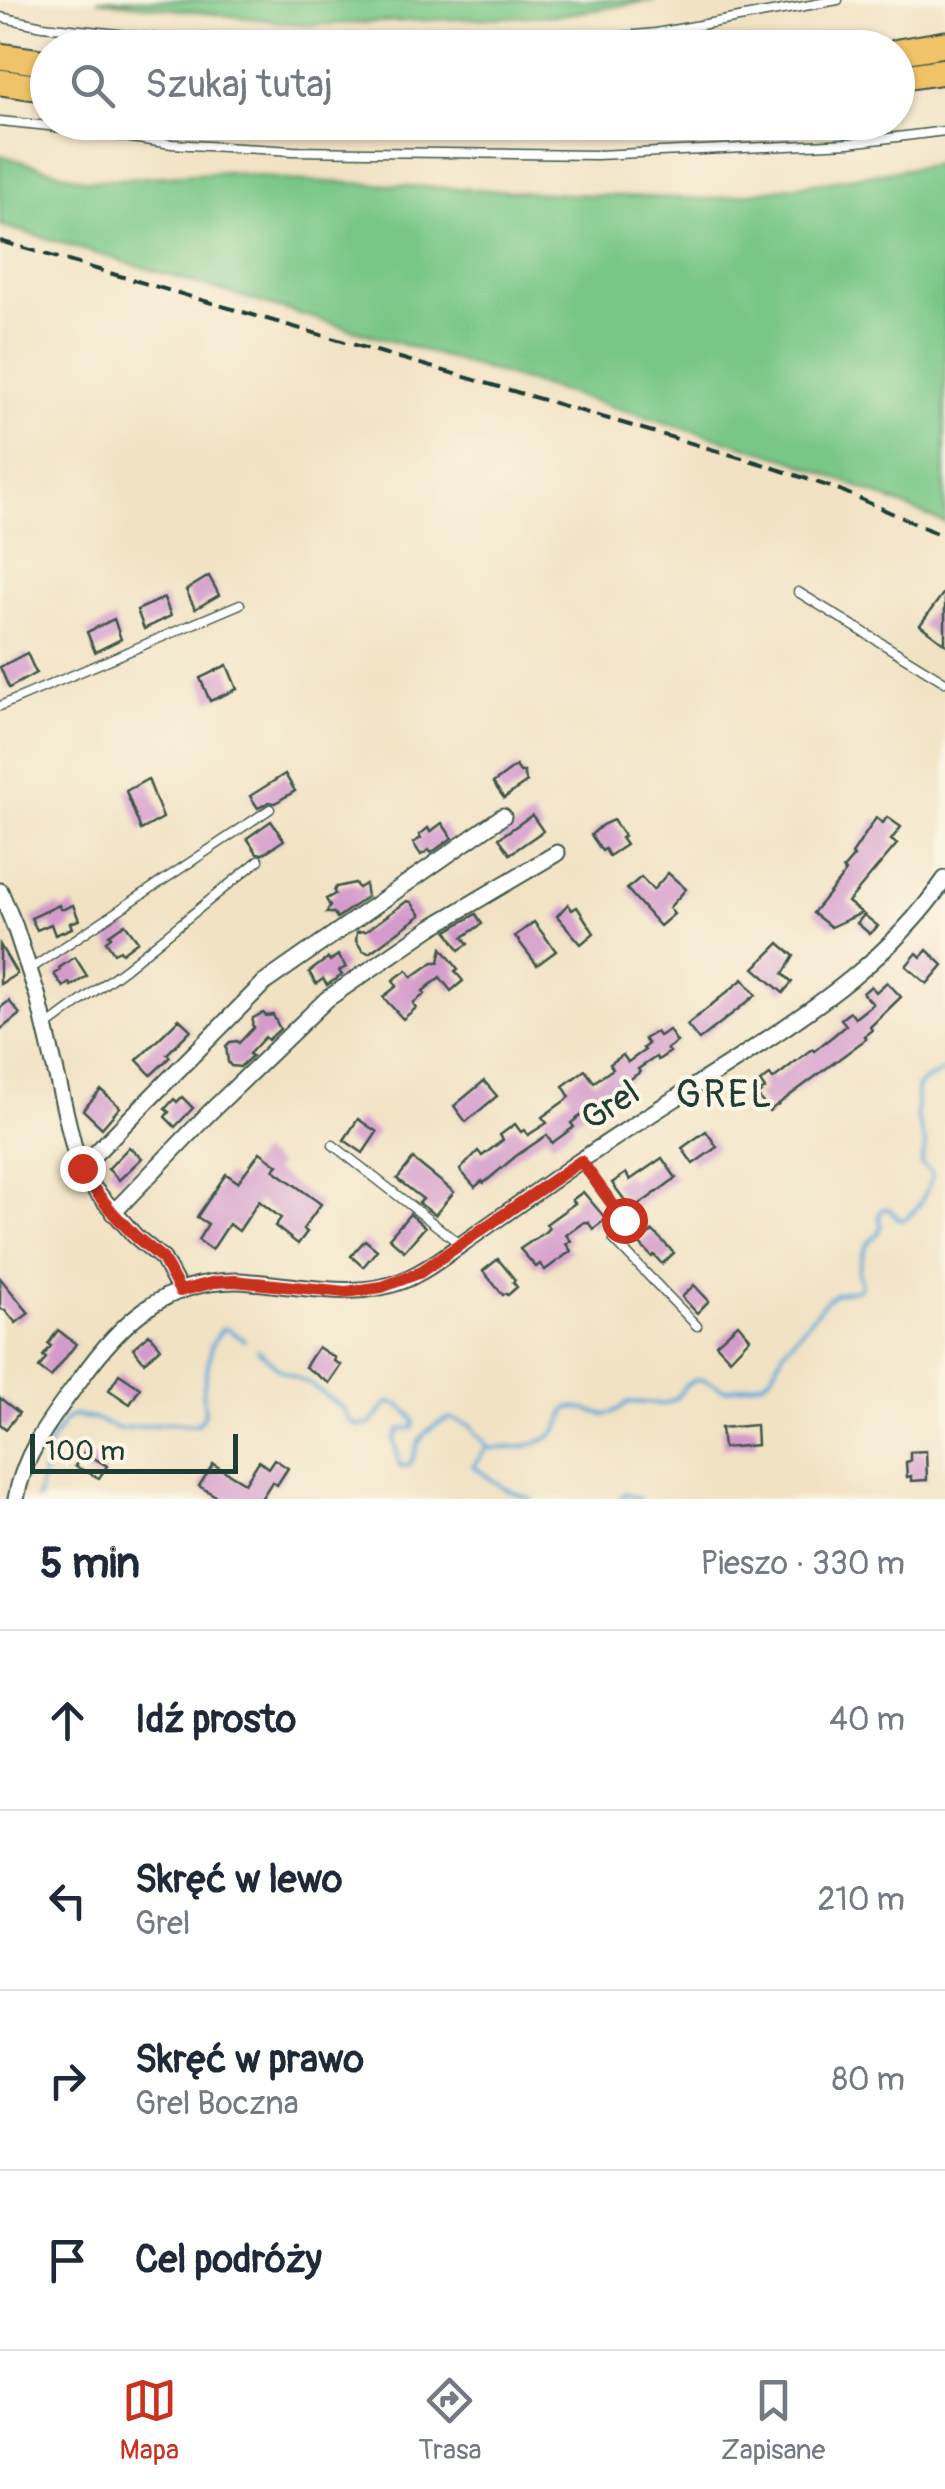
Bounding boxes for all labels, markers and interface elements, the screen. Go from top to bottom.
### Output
search box [30,30,915,140]
icon: search [65,58,120,113]
text: Szukaj tutaj [145,61,333,109]
street label: Grel [573,1071,648,1141]
district label: GREL [676,1071,774,1119]
route end [60,1146,106,1192]
route start [602,1198,648,1244]
scale bar [30,1429,238,1474]
text: 100 m [45,1434,125,1469]
text: 5 min [40,1538,140,1590]
text: Pieszo · 330 m [701,1544,905,1584]
icon: ahead [40,1693,95,1748]
text: Idź prosto [135,1696,296,1744]
text: 40 m [829,1700,905,1740]
text: Skręć w lewo [135,1856,343,1904]
icon: left [40,1873,95,1928]
text: 210 m [817,1880,905,1920]
text: Grel [135,1904,190,1944]
text: Skręć w prawo [135,2036,364,2084]
icon: right [40,2053,95,2108]
text: 80 m [832,2060,905,2100]
text: Grel Boczna [135,2084,299,2124]
icon: arrive [40,2233,95,2288]
text: Cel podróży [135,2236,322,2284]
tab: Mapa [120,2373,179,2468]
tab: Trasa [418,2373,481,2468]
tab: Zapisane [721,2373,825,2468]

